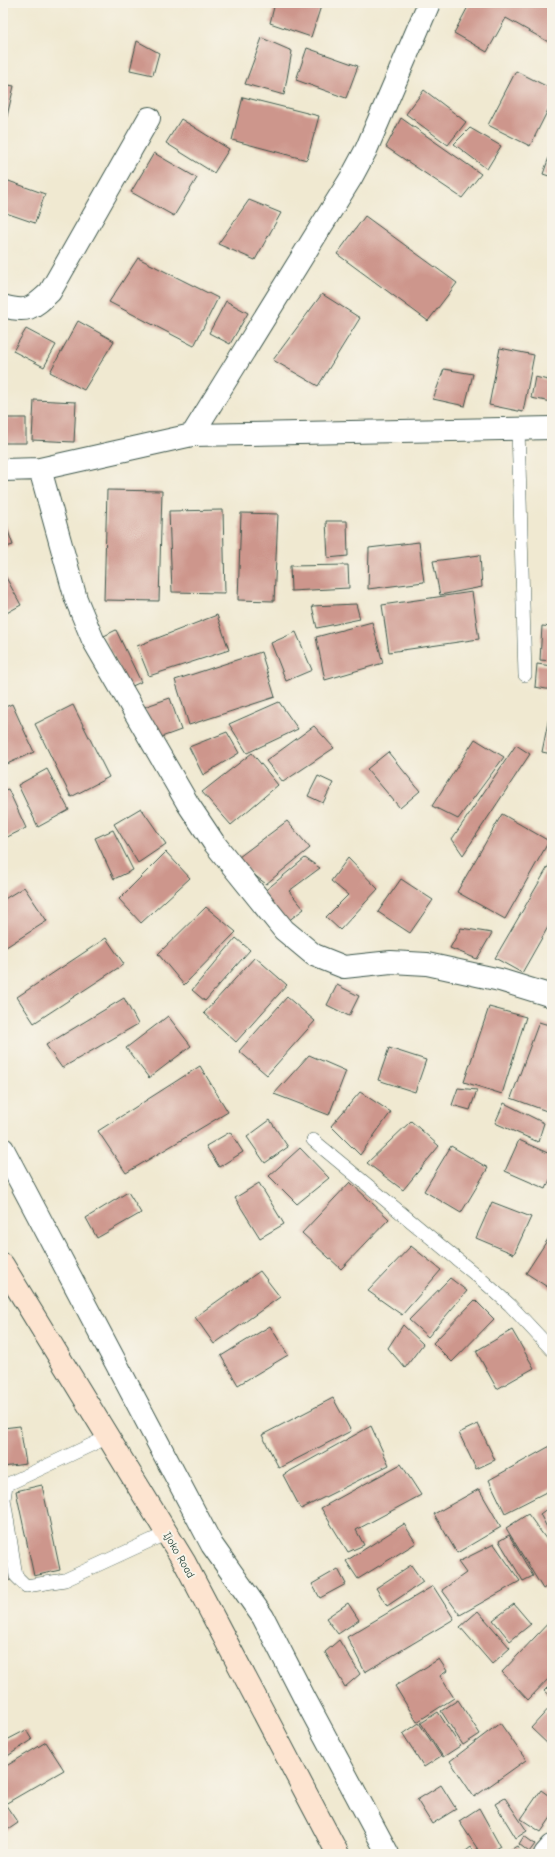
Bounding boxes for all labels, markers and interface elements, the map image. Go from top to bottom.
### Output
street label: Ijoko Road [161,1530,197,1581]

